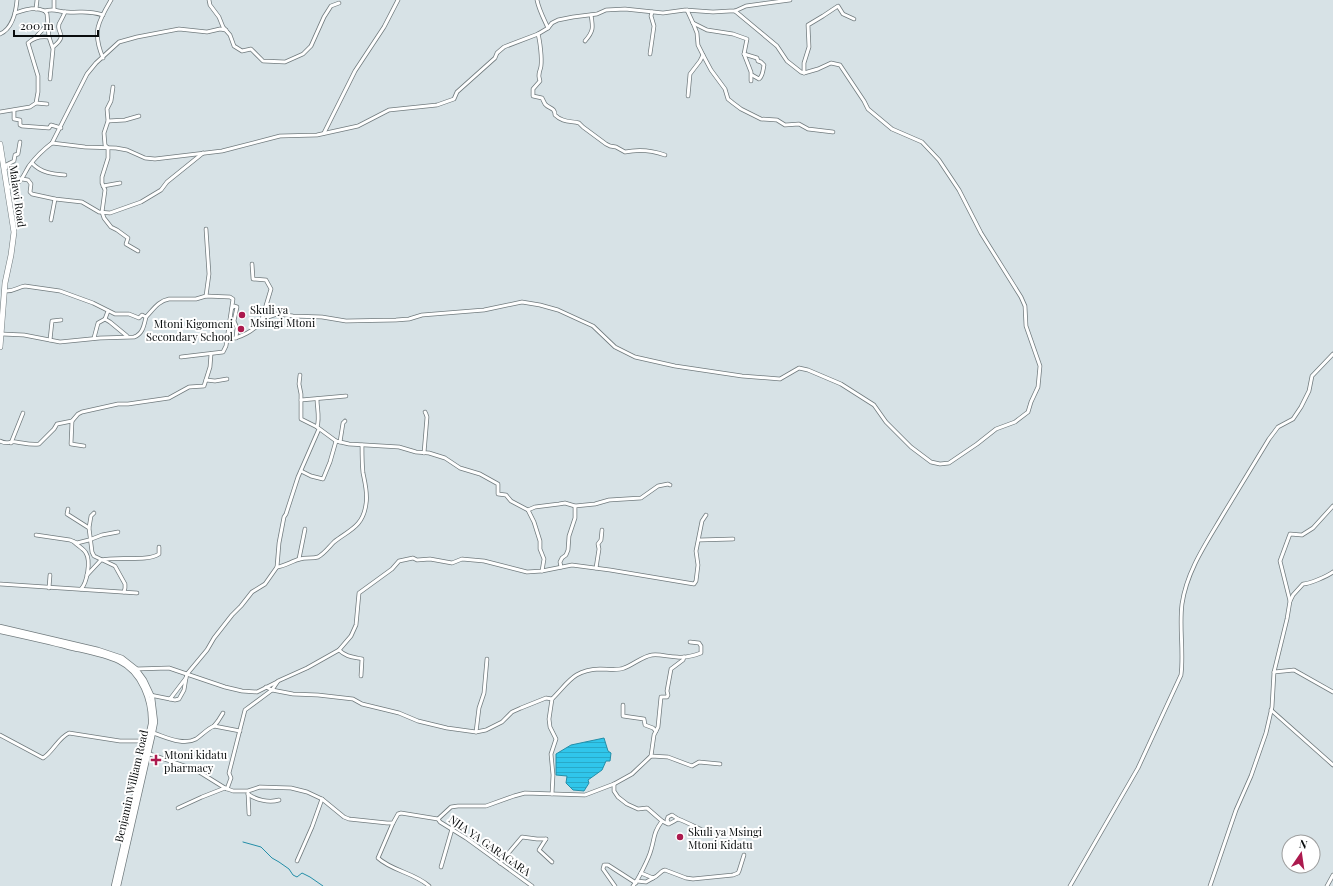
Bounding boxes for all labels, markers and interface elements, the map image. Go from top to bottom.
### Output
scale bar [14,12,98,38]
text: 200 m [20,17,54,33]
street label: Malawi Road [6,164,30,229]
place label: Skuli ya Msingi Mtoni [250,302,315,330]
marker: Skuli ya Msingi Mtoni [237,310,247,320]
place label: Mtoni Kigomeni Secondary School [146,316,233,344]
marker: Mtoni Kigomeni Secondary School [236,324,246,334]
street label: Benjamin William Road [111,728,151,844]
place label: Mtoni kidatu pharmacy [164,747,228,775]
marker: Mtoni kidatu pharmacy [151,755,161,765]
street label: NJIA YA GARAGARA [446,811,534,879]
place label: Skuli ya Msingi Mtoni Kidatu [688,824,762,852]
marker: Skuli ya Msingi Mtoni Kidatu [675,832,685,842]
north arrow [1281,834,1321,874]
text: N [1298,836,1309,852]

